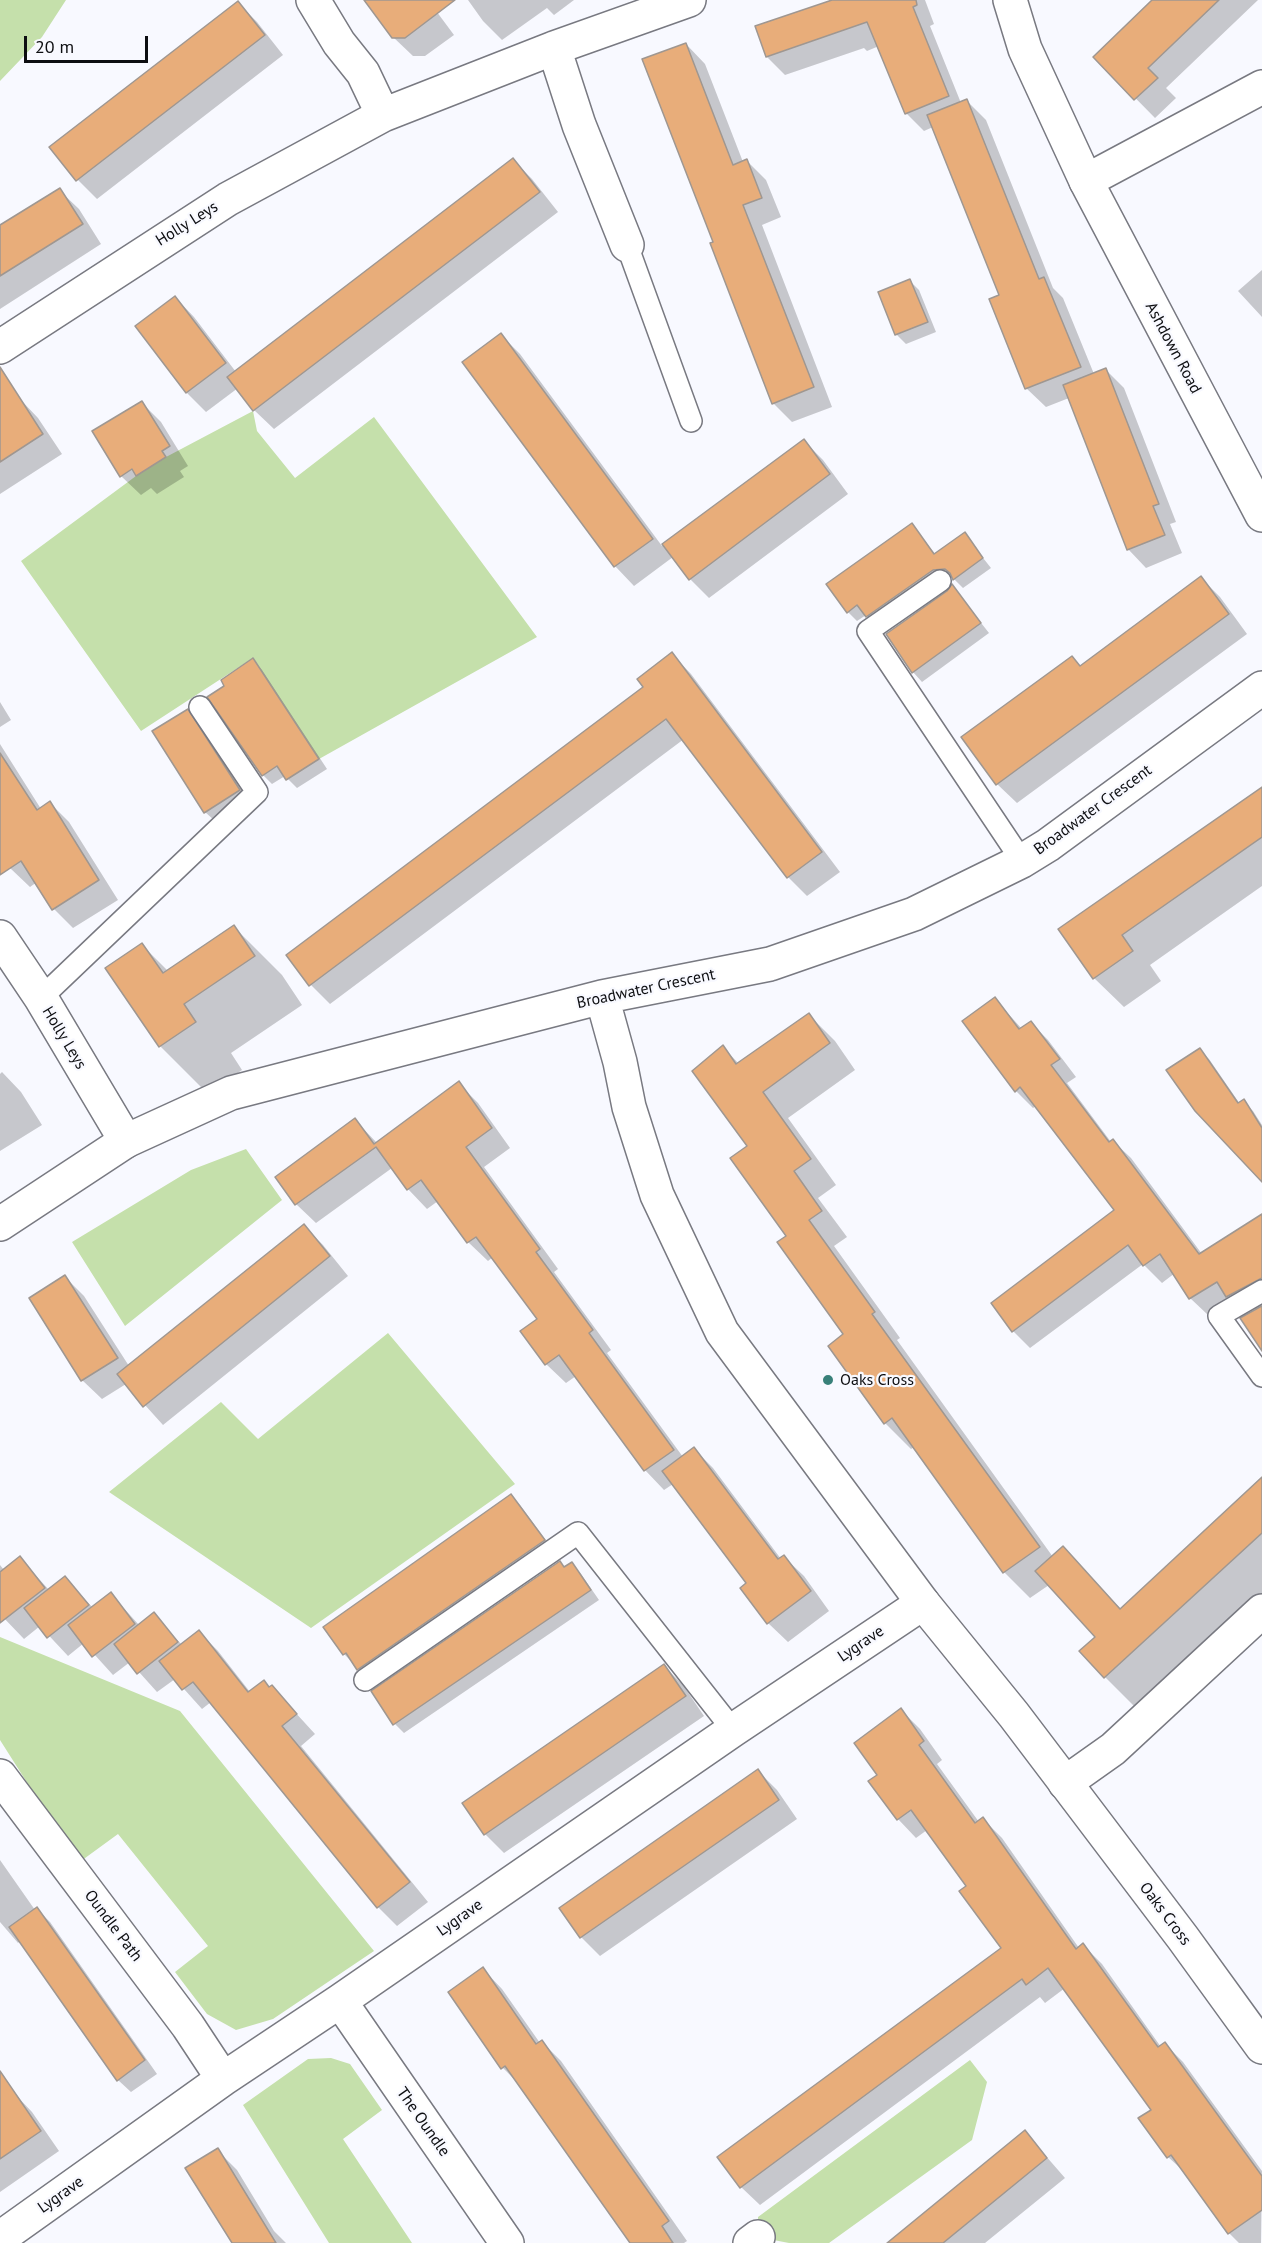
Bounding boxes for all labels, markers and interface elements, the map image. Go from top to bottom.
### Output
scale bar [27,24,152,62]
text: 20 m [35,35,74,58]
street label: Holly Leys [152,197,222,251]
street label: Ashdown Road [1141,299,1205,397]
street label: Broadwater Crescent [1030,761,1156,859]
street label: Broadwater Crescent [575,965,717,1013]
street label: Holly Leys [38,1003,90,1073]
place label: Oaks Cross [840,1370,914,1390]
marker: Oaks Cross [821,1373,835,1387]
street label: Lygrave [834,1622,888,1666]
street label: Oaks Cross [1135,1879,1195,1949]
street label: Oundle Path [80,1886,146,1966]
street label: Lygrave [433,1895,487,1941]
street label: The Oundle [392,2084,454,2160]
street label: Lygrave [34,2172,88,2218]

